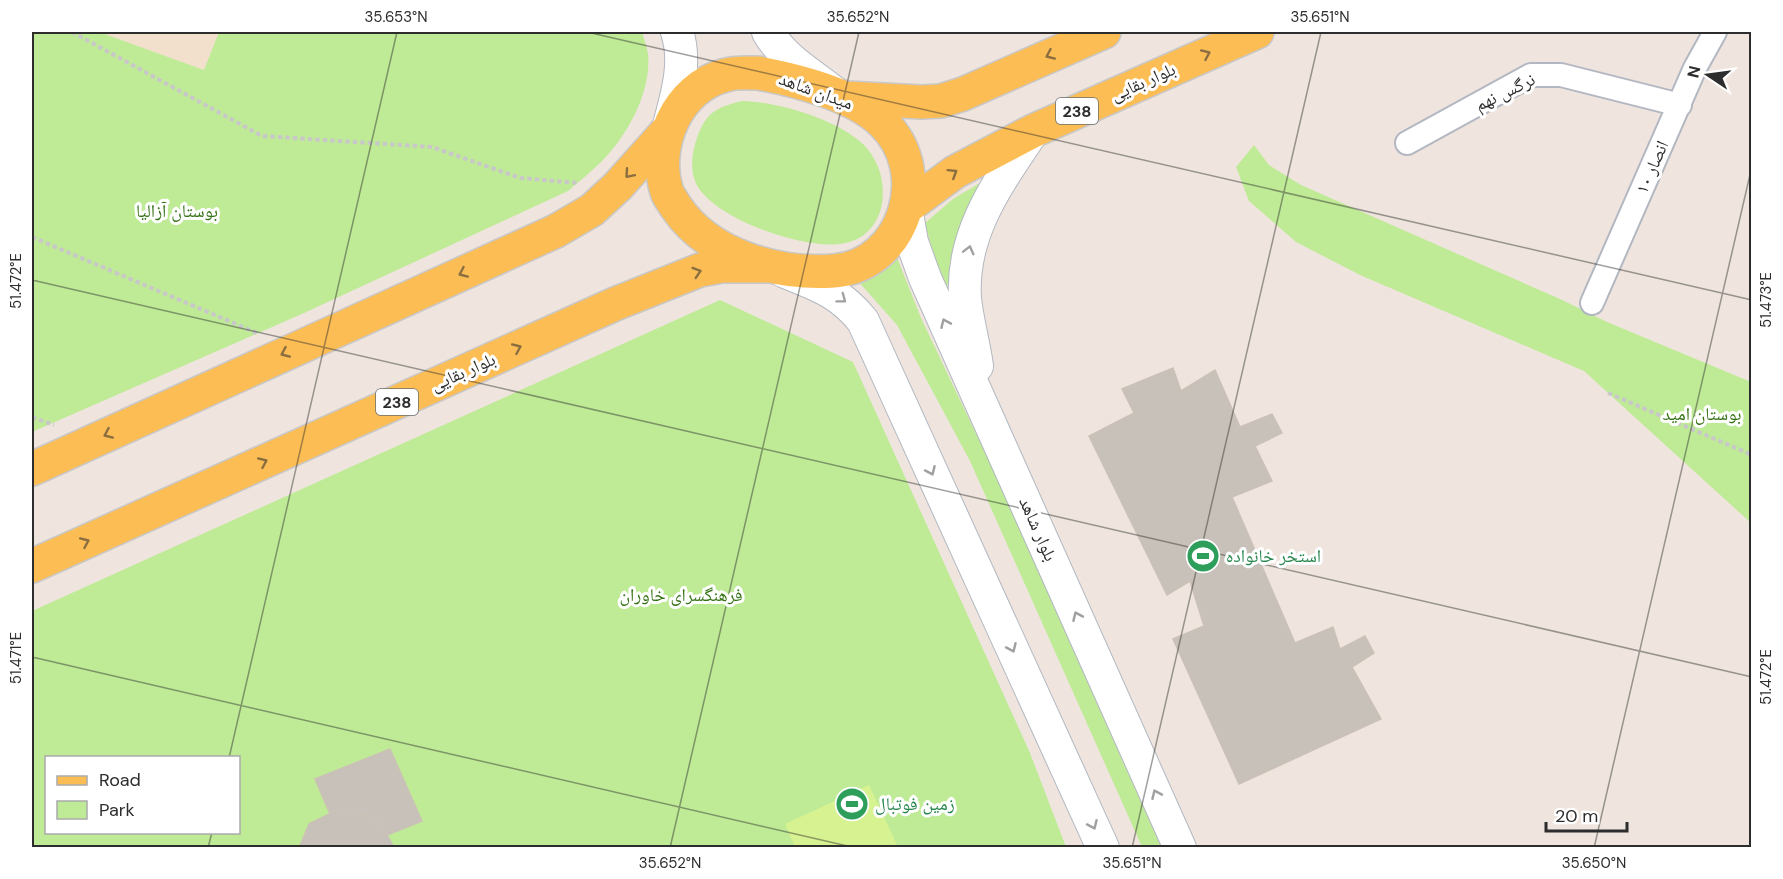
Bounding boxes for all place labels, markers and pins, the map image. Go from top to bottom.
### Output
sports icon: استخر خانواده [1185,538,1221,574]
place label: استخر خانواده [1226,544,1321,568]
sports icon: زمین فوتبال [834,786,870,822]
place label: زمین فوتبال [875,792,955,816]

